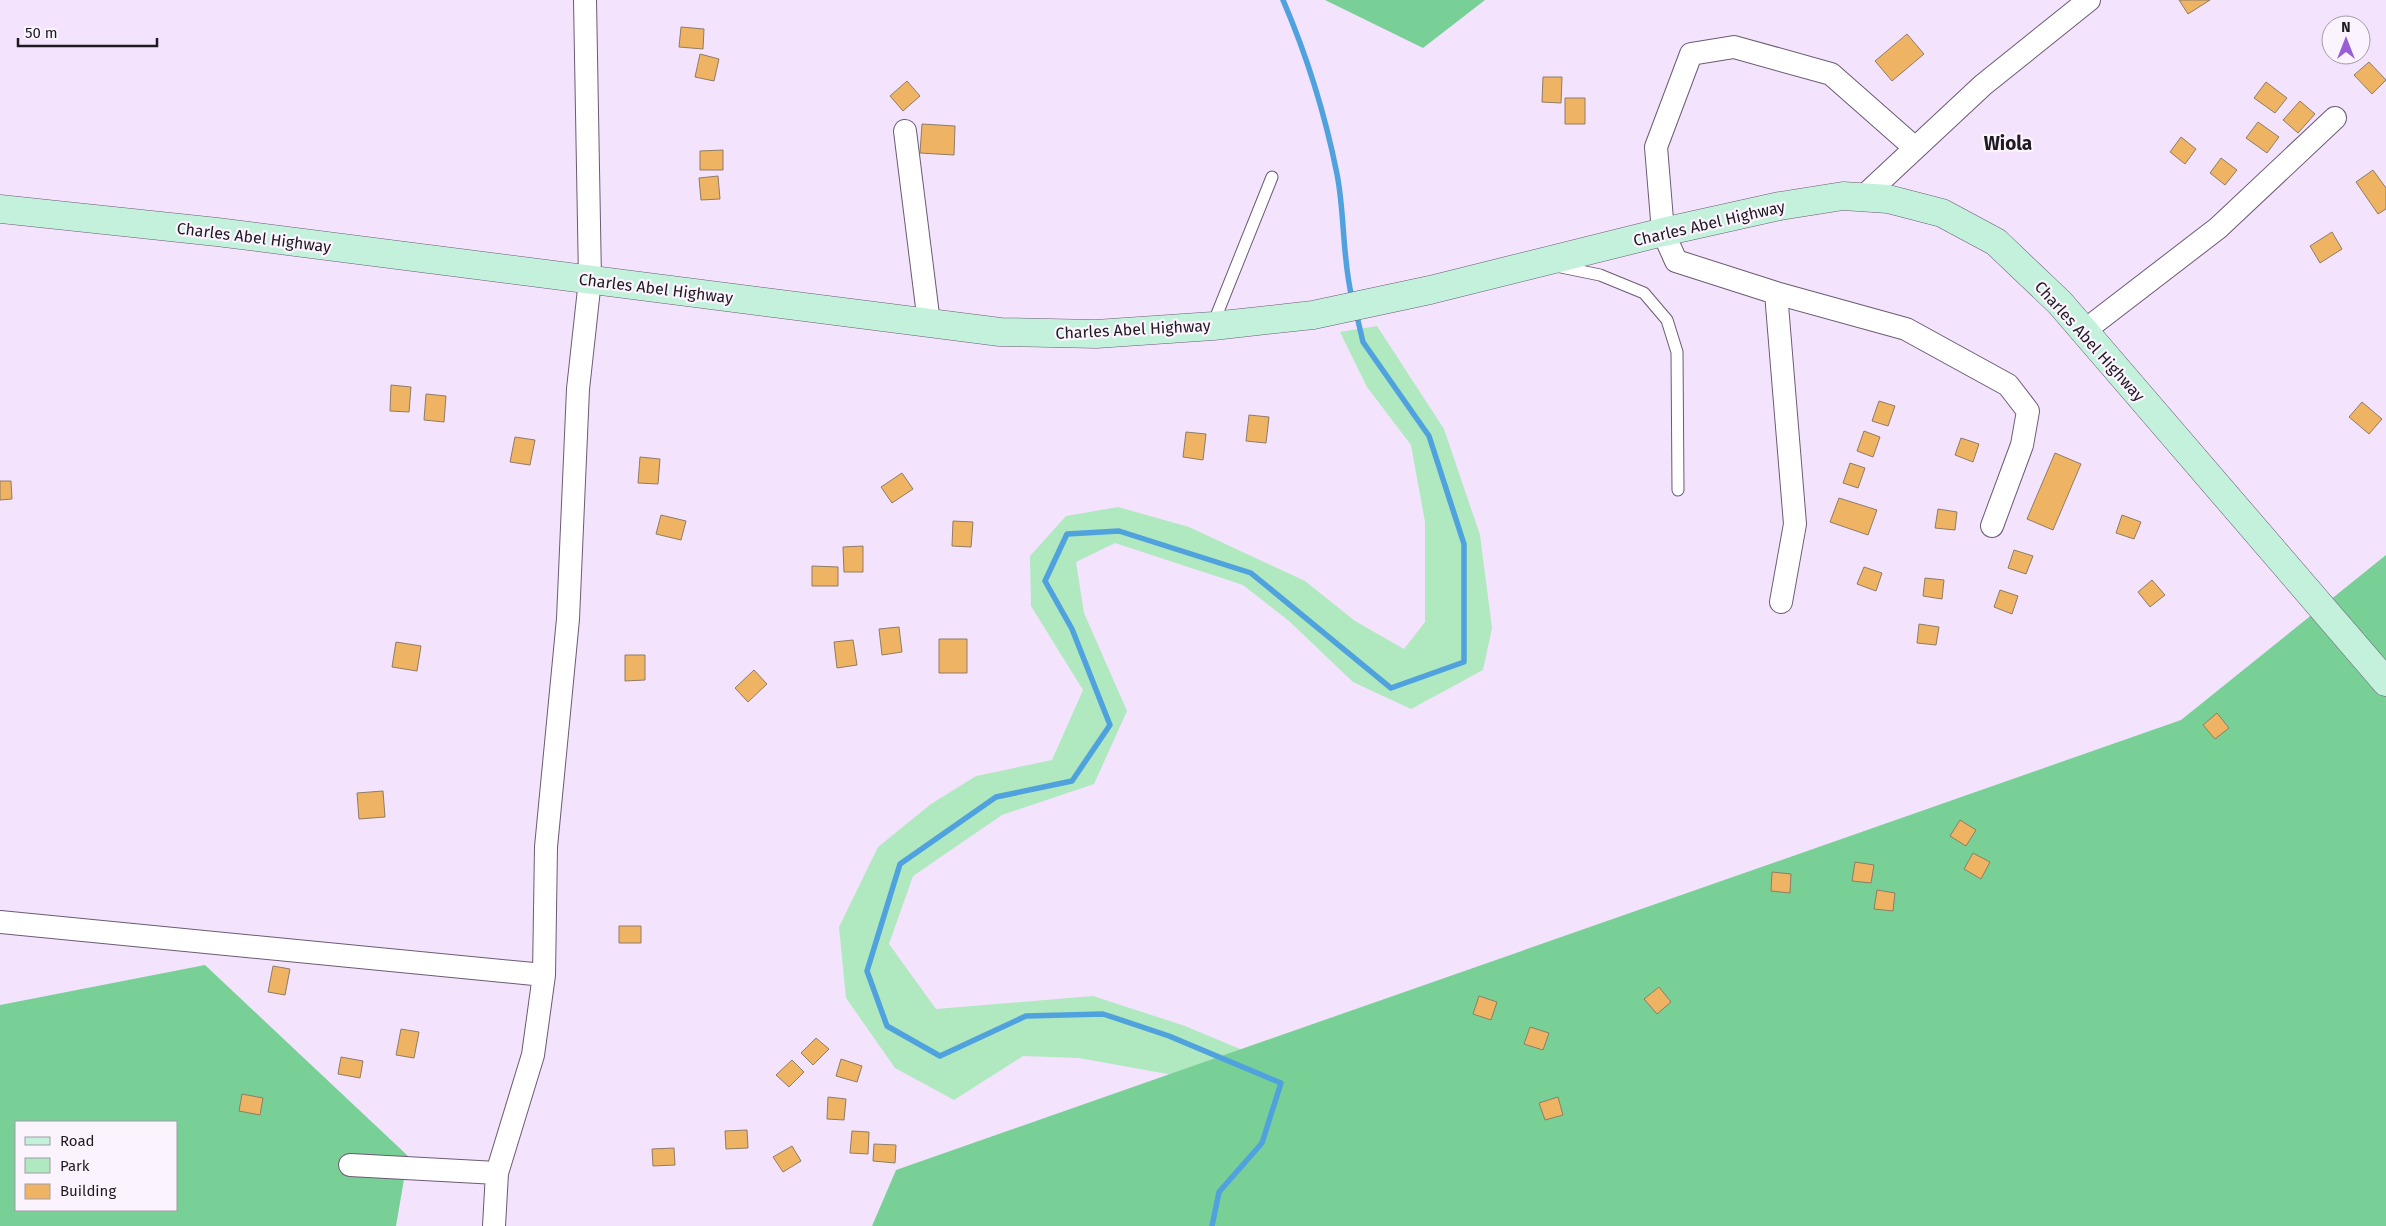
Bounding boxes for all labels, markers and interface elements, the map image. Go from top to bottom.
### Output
scale bar [18,15,156,47]
north arrow [2321,15,2371,65]
text: N [2341,19,2351,36]
text: 50 m [25,24,58,42]
district label: Wiola [1984,132,2032,155]
street label: Charles Abel Highway [1631,197,1787,250]
street label: Charles Abel Highway [176,219,332,256]
street label: Charles Abel Highway [578,270,734,307]
street label: Charles Abel Highway [2031,277,2149,405]
street label: Charles Abel Highway [1055,316,1211,343]
legend [15,1121,178,1211]
text: Road [60,1132,95,1150]
text: Park [60,1157,90,1175]
text: Building [60,1182,116,1200]

